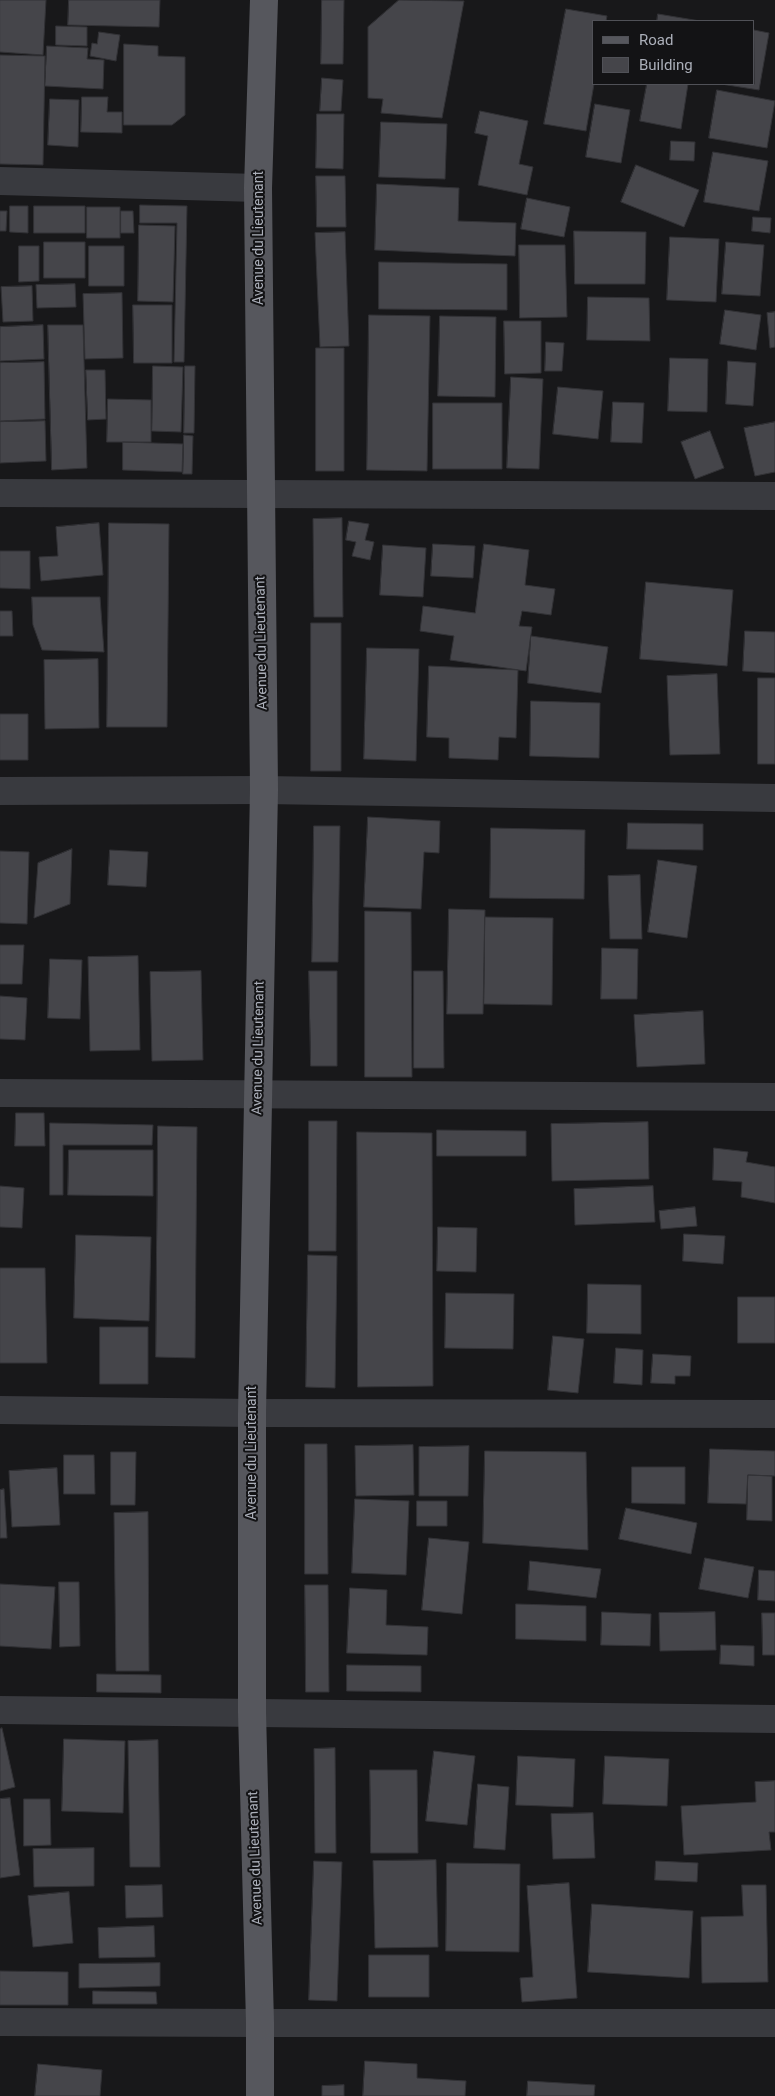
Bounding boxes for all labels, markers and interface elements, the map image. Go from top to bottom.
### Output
legend [592,20,755,85]
text: Road [639,31,673,49]
text: Building [639,56,693,74]
street label: Avenue du Lieutenant [251,171,267,305]
street label: Avenue du Lieutenant [252,576,272,710]
street label: Avenue du Lieutenant [249,981,269,1115]
street label: Avenue du Lieutenant [244,1386,260,1520]
street label: Avenue du Lieutenant [245,1791,267,1925]

